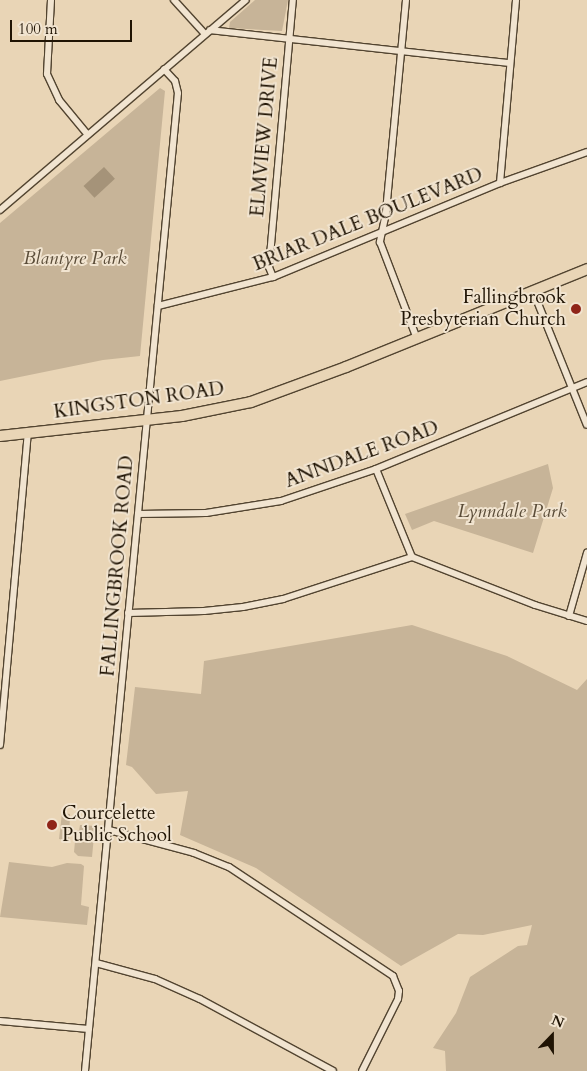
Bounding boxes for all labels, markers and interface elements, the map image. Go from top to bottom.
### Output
scale bar [12,10,135,42]
text: 100 m [18,19,58,39]
street label: ELMVIEW DRIVE [247,56,283,218]
street label: BRIAR DALE BOULEVARD [250,163,486,277]
park label: Blantyre Park [23,248,127,270]
place label: Fallingbrook Presbyterian Church [400,287,566,331]
marker: Fallingbrook Presbyterian Church [570,303,582,315]
street label: KINGSTON ROAD [52,378,226,424]
street label: ANNDALE ROAD [282,417,442,493]
street label: FALLINGBROOK ROAD [97,455,139,677]
park label: Lynndale Park [457,501,567,523]
place label: Courcelette Public School [62,803,172,847]
marker: Courcelette Public School [46,819,58,831]
north arrow [527,1011,577,1061]
text: N [549,1011,567,1033]

